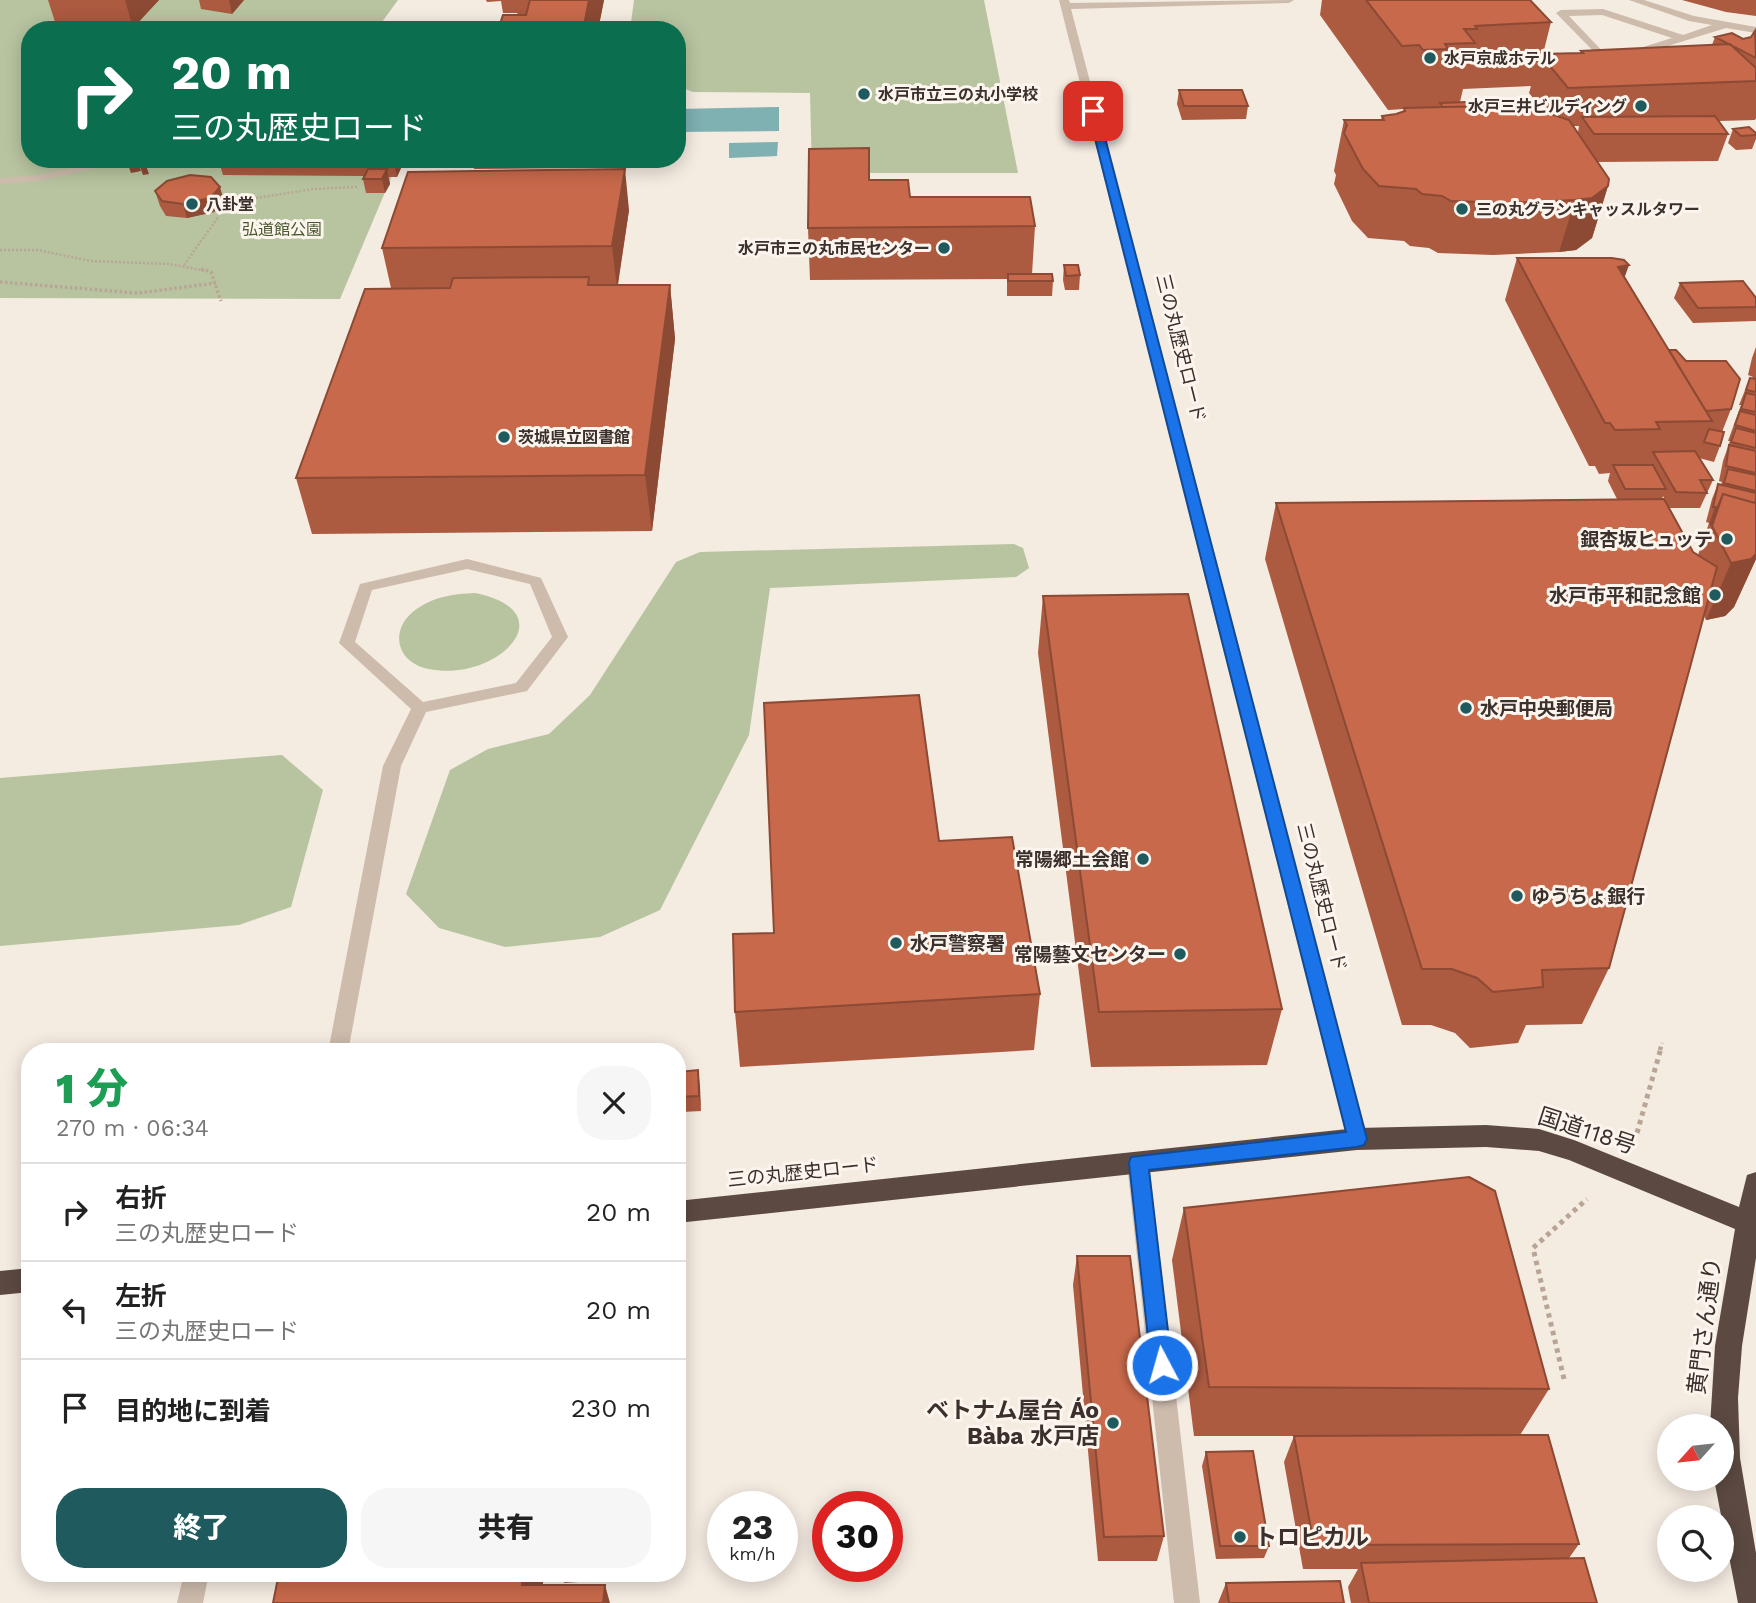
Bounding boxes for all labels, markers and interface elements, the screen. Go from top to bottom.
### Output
text: 20 m [171,43,292,101]
icon: right [56,49,147,140]
place label: 水戸京成ホテル [1444,49,1556,68]
marker: 水戸京成ホテル [1422,50,1438,66]
pin [1063,81,1123,141]
place label: 水戸市立三の丸小学校 [878,85,1038,104]
marker: 水戸市立三の丸小学校 [856,86,872,102]
icon: arrive [1074,92,1112,130]
place label: 水戸三井ビルディング [1468,97,1627,116]
marker: 水戸三井ビルディング [1633,98,1649,114]
text: 三の丸歴史ロード [171,109,427,147]
place label: 八卦堂 [206,195,254,214]
marker: 八卦堂 [184,196,200,212]
place label: 三の丸グランキャッスルタワー [1476,200,1700,219]
marker: 三の丸グランキャッスルタワー [1454,201,1470,217]
park label: 弘道館公園 [242,220,322,239]
place label: 水戸市三の丸市民センター [738,239,930,258]
marker: 水戸市三の丸市民センター [936,240,952,256]
street label: 三の丸歴史ロード [1151,271,1211,425]
place label: 茨城県立図書館 [518,428,630,447]
marker: 茨城県立図書館 [496,429,512,445]
place label: 銀杏坂ヒュッテ [1580,528,1713,551]
marker: 銀杏坂ヒュッテ [1719,531,1735,547]
place label: 水戸市平和記念館 [1549,584,1701,607]
marker: 水戸市平和記念館 [1707,587,1723,603]
place label: 水戸中央郵便局 [1480,697,1613,720]
marker: 水戸中央郵便局 [1458,700,1474,716]
street label: 三の丸歴史ロード [1292,820,1352,974]
place label: 常陽郷土会館 [1015,848,1129,871]
marker: 常陽郷土会館 [1135,851,1151,867]
place label: ゆうちょ銀行 [1531,885,1645,908]
marker: ゆうちょ銀行 [1509,888,1525,904]
place label: 水戸警察署 [910,932,1005,955]
marker: 水戸警察署 [888,935,904,951]
place label: 常陽藝文センター [1014,943,1166,966]
marker: 常陽藝文センター [1172,946,1188,962]
text: 1 分 [56,1064,128,1113]
button: close [577,1066,651,1140]
street label: 国道118号 [1535,1103,1639,1159]
text: 270 m · 06:34 [56,1115,209,1142]
street label: 三の丸歴史ロード [726,1153,880,1191]
text: 右折 [115,1183,167,1213]
icon: right [56,1193,94,1231]
text: 20 m [586,1197,651,1227]
text: 三の丸歴史ロード [115,1220,299,1247]
street label: 黄門さん通り [1683,1256,1727,1396]
text: 左折 [115,1281,167,1311]
icon: left [56,1291,94,1329]
text: 20 m [586,1295,651,1325]
text: 三の丸歴史ロード [115,1318,299,1345]
position arrow [1125,1328,1199,1402]
icon: arrive [56,1389,94,1427]
text: 230 m [571,1393,651,1423]
text: 目的地に到着 [115,1396,271,1426]
place label: ベトナム屋台 Áo Bàba 水戸店 [926,1397,1099,1450]
north arrow [1657,1414,1734,1491]
map controls [1657,1414,1734,1582]
marker: ベトナム屋台 Áo Bàba 水戸店 [1105,1415,1121,1431]
button: 終了 [56,1488,347,1568]
button: 共有 [361,1488,651,1568]
speed limit sign: 30 [812,1491,903,1582]
button: search [1657,1505,1734,1582]
text: 23 [732,1506,773,1548]
place label: トロピカル [1254,1524,1369,1551]
marker: トロピカル [1232,1529,1248,1545]
text: km/h [729,1543,776,1564]

